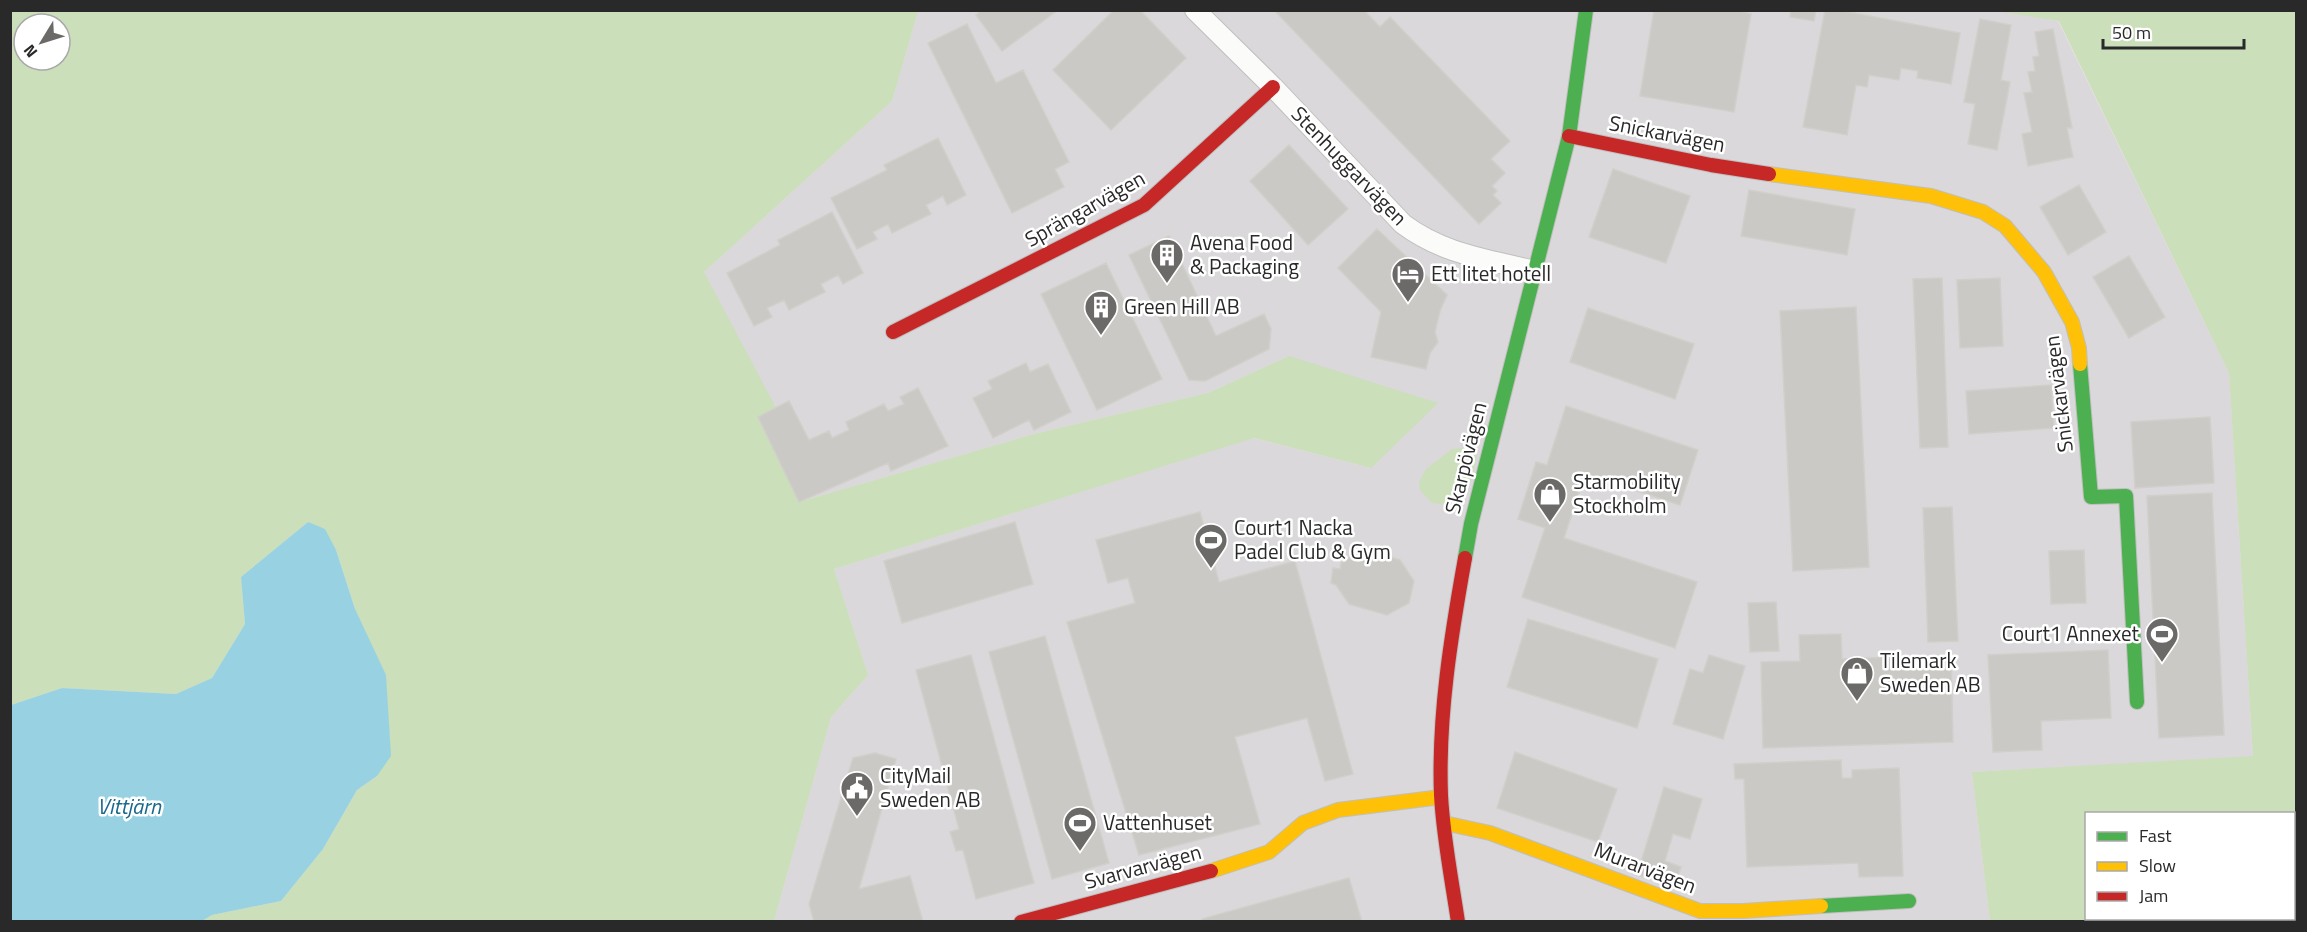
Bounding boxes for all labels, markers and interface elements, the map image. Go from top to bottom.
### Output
north arrow [12,12,72,72]
scale bar [2103,12,2244,50]
text: 50 m [2112,19,2151,46]
text: N [17,39,43,63]
street label: Stenhuggarvägen [1284,98,1415,232]
street label: Snickarvägen [1607,106,1728,160]
street label: Sprängarvägen [1018,162,1151,254]
place label: Avena Food & Packaging [1190,226,1299,282]
building icon: Avena Food & Packaging [1149,237,1185,284]
hotel icon: Ett litet hotell [1390,256,1426,303]
place label: Ett litet hotell [1431,257,1551,289]
building icon: Green Hill AB [1083,289,1119,336]
place label: Green Hill AB [1124,290,1240,322]
street label: Snickarvägen [2035,334,2081,454]
street label: Skarpövägen [1436,398,1494,517]
place label: Starmobility Stockholm [1573,465,1681,521]
shop icon: Starmobility Stockholm [1532,476,1568,523]
place label: Court1 Nacka Padel Club & Gym [1234,511,1391,567]
sports icon: Court1 Nacka Padel Club & Gym [1193,522,1229,569]
sports icon: Court1 Annexet [2144,616,2180,663]
place label: Court1 Annexet [2002,617,2140,649]
place label: Tilemark Sweden AB [1880,644,1981,700]
shop icon: Tilemark Sweden AB [1839,655,1875,702]
place label: CityMail Sweden AB [880,759,981,815]
public building icon: CityMail Sweden AB [839,770,875,817]
water label: Vittjärn [97,789,162,823]
sports icon: Vattenhuset [1062,805,1098,852]
place label: Vattenhuset [1103,806,1213,838]
legend [2085,812,2295,920]
text: Fast [2139,822,2172,849]
street label: Murarvägen [1590,833,1701,901]
street label: Svarvarvägen [1081,835,1205,897]
text: Slow [2139,852,2176,879]
text: Jam [2139,882,2168,909]

